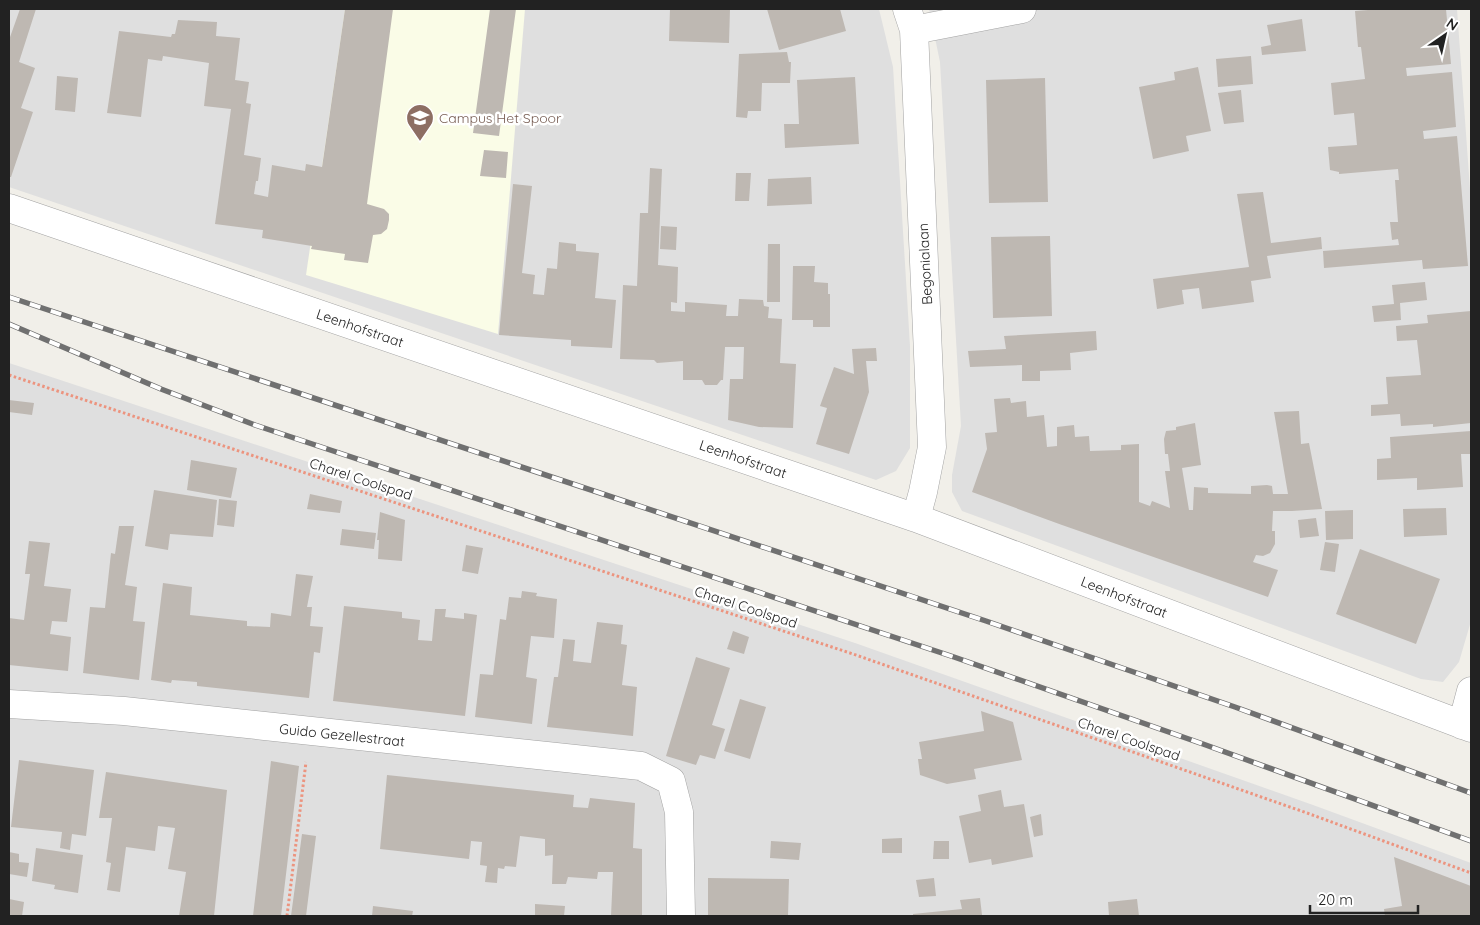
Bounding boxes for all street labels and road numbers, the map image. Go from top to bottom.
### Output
street label: Begonialaan [914,223,936,305]
street label: Leenhofstraat [314,305,406,351]
street label: Leenhofstraat [697,436,789,482]
street label: Charel Coolspad [307,454,415,504]
street label: Leenhofstraat [1078,572,1170,622]
street label: Charel Coolspad [692,582,800,632]
street label: Charel Coolspad [1076,713,1182,765]
street label: Guido Gezellestraat [278,719,406,751]

